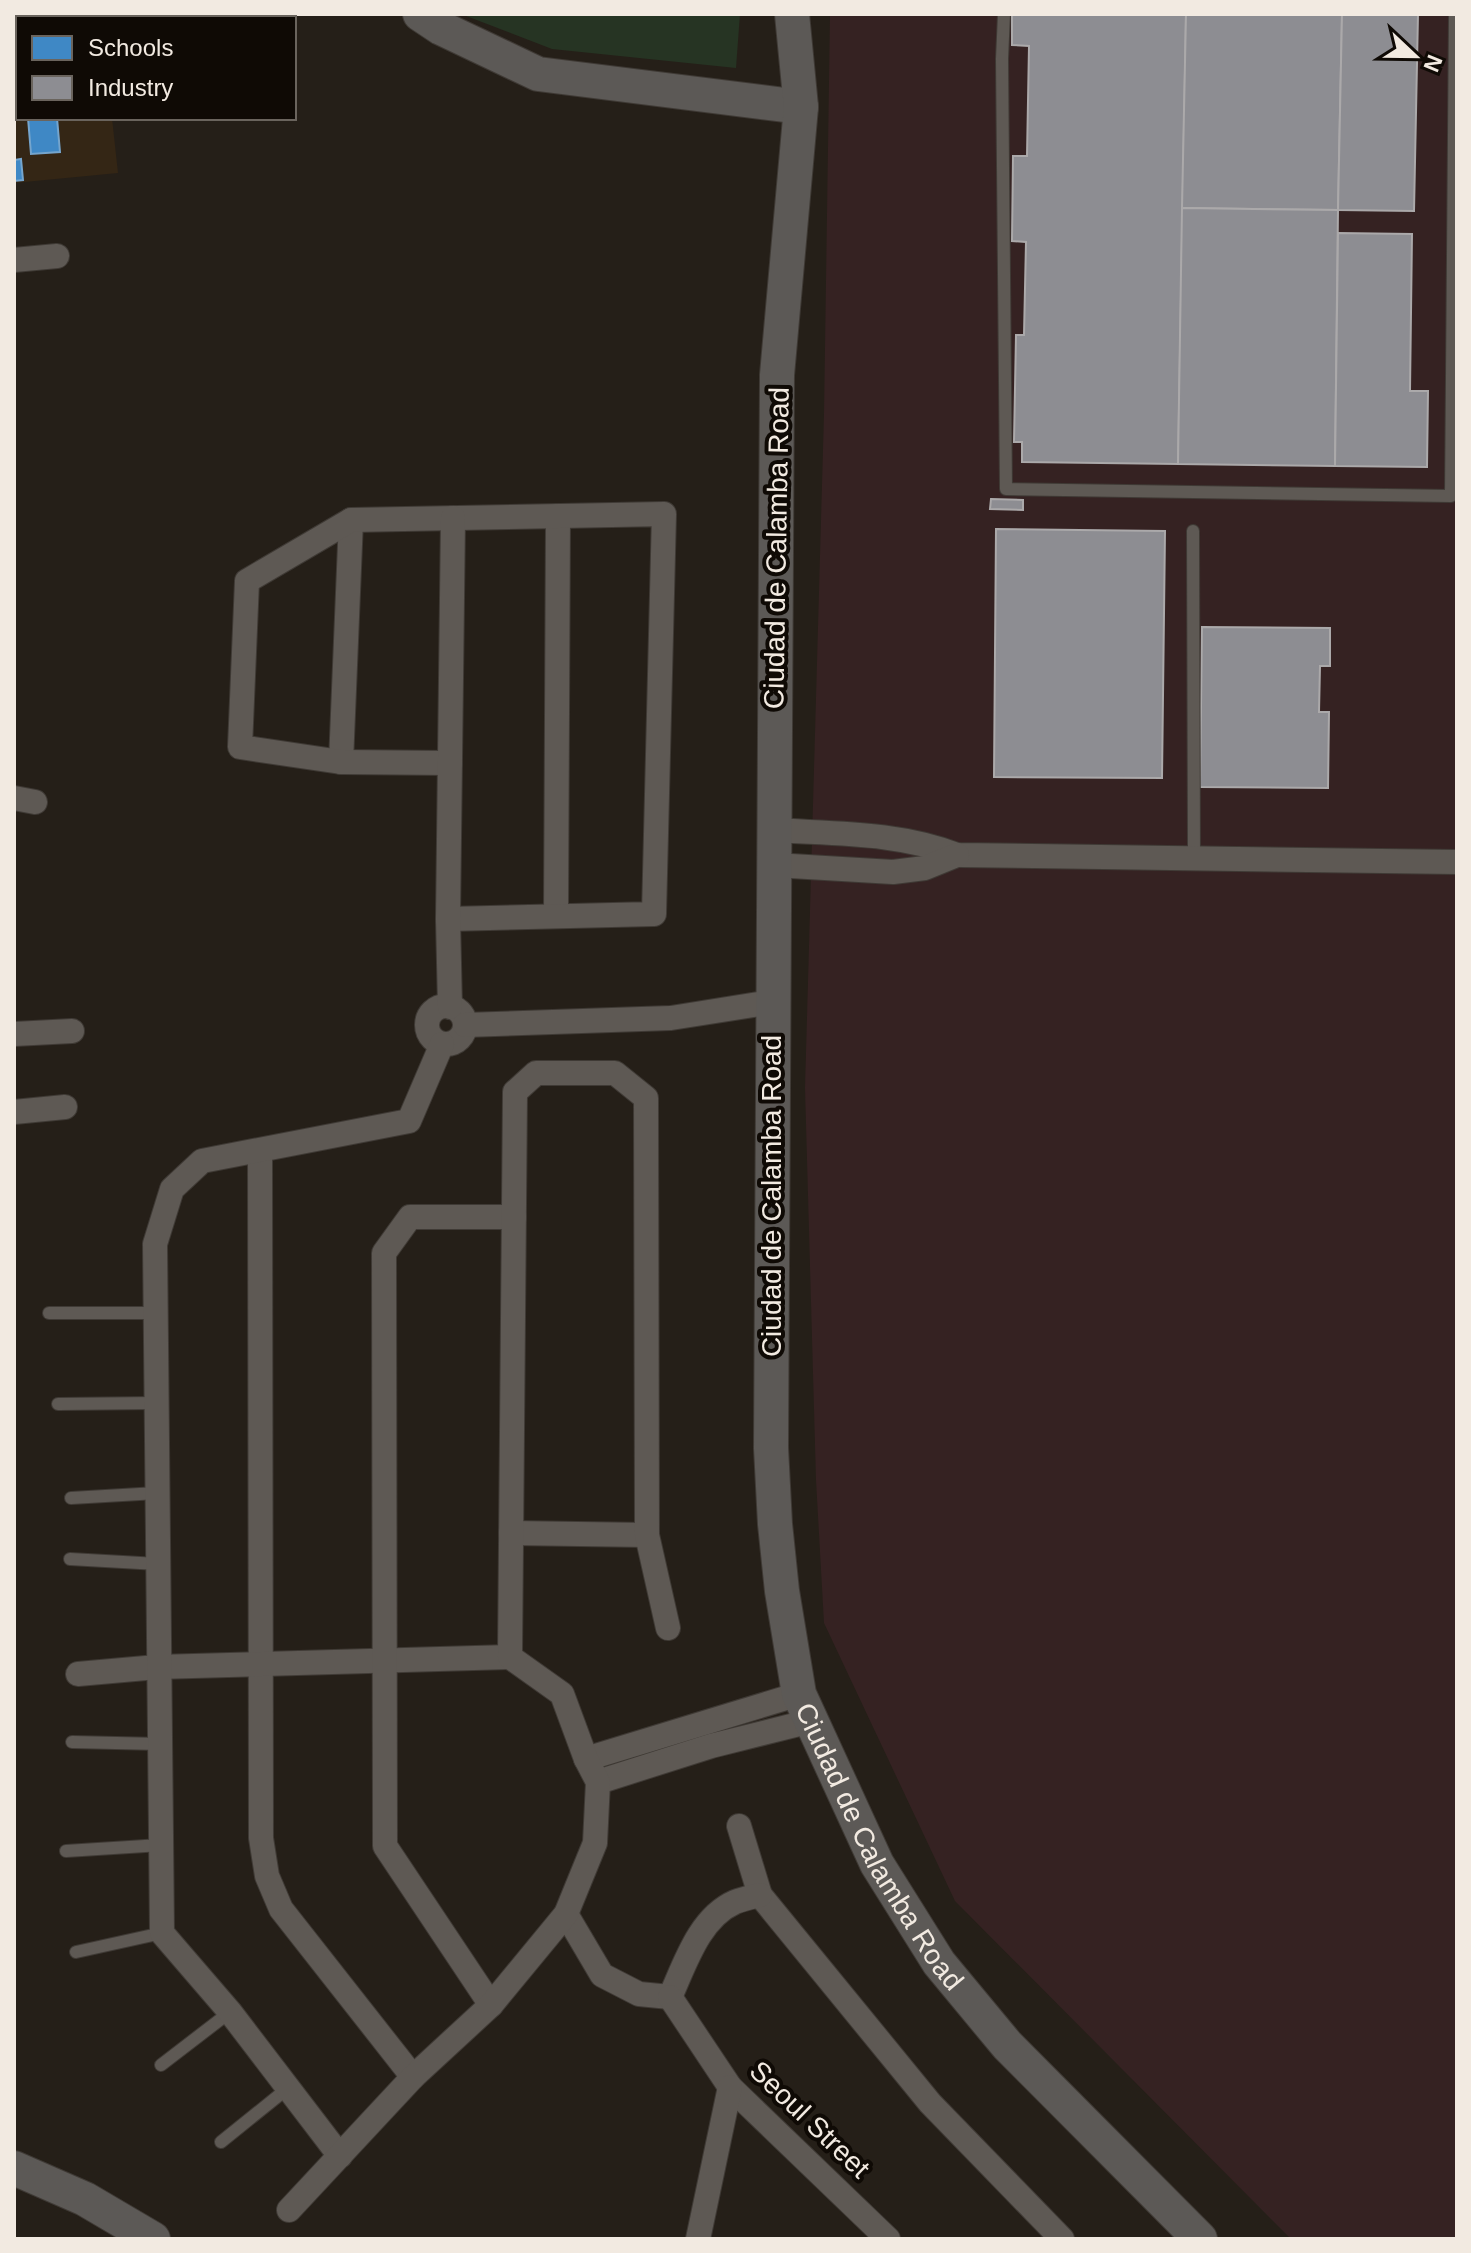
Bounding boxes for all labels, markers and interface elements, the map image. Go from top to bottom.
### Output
legend [16,16,296,120]
north arrow [1375,16,1455,96]
text: Schools [88,34,173,61]
text: N [1419,51,1448,75]
text: Industry [88,74,173,101]
street label: Ciudad de Calamba Road [758,387,795,709]
street label: Ciudad de Calamba Road [756,1035,787,1357]
street label: Ciudad de Calamba Road [789,1698,970,1996]
street label: Seoul Street [743,2055,876,2184]

